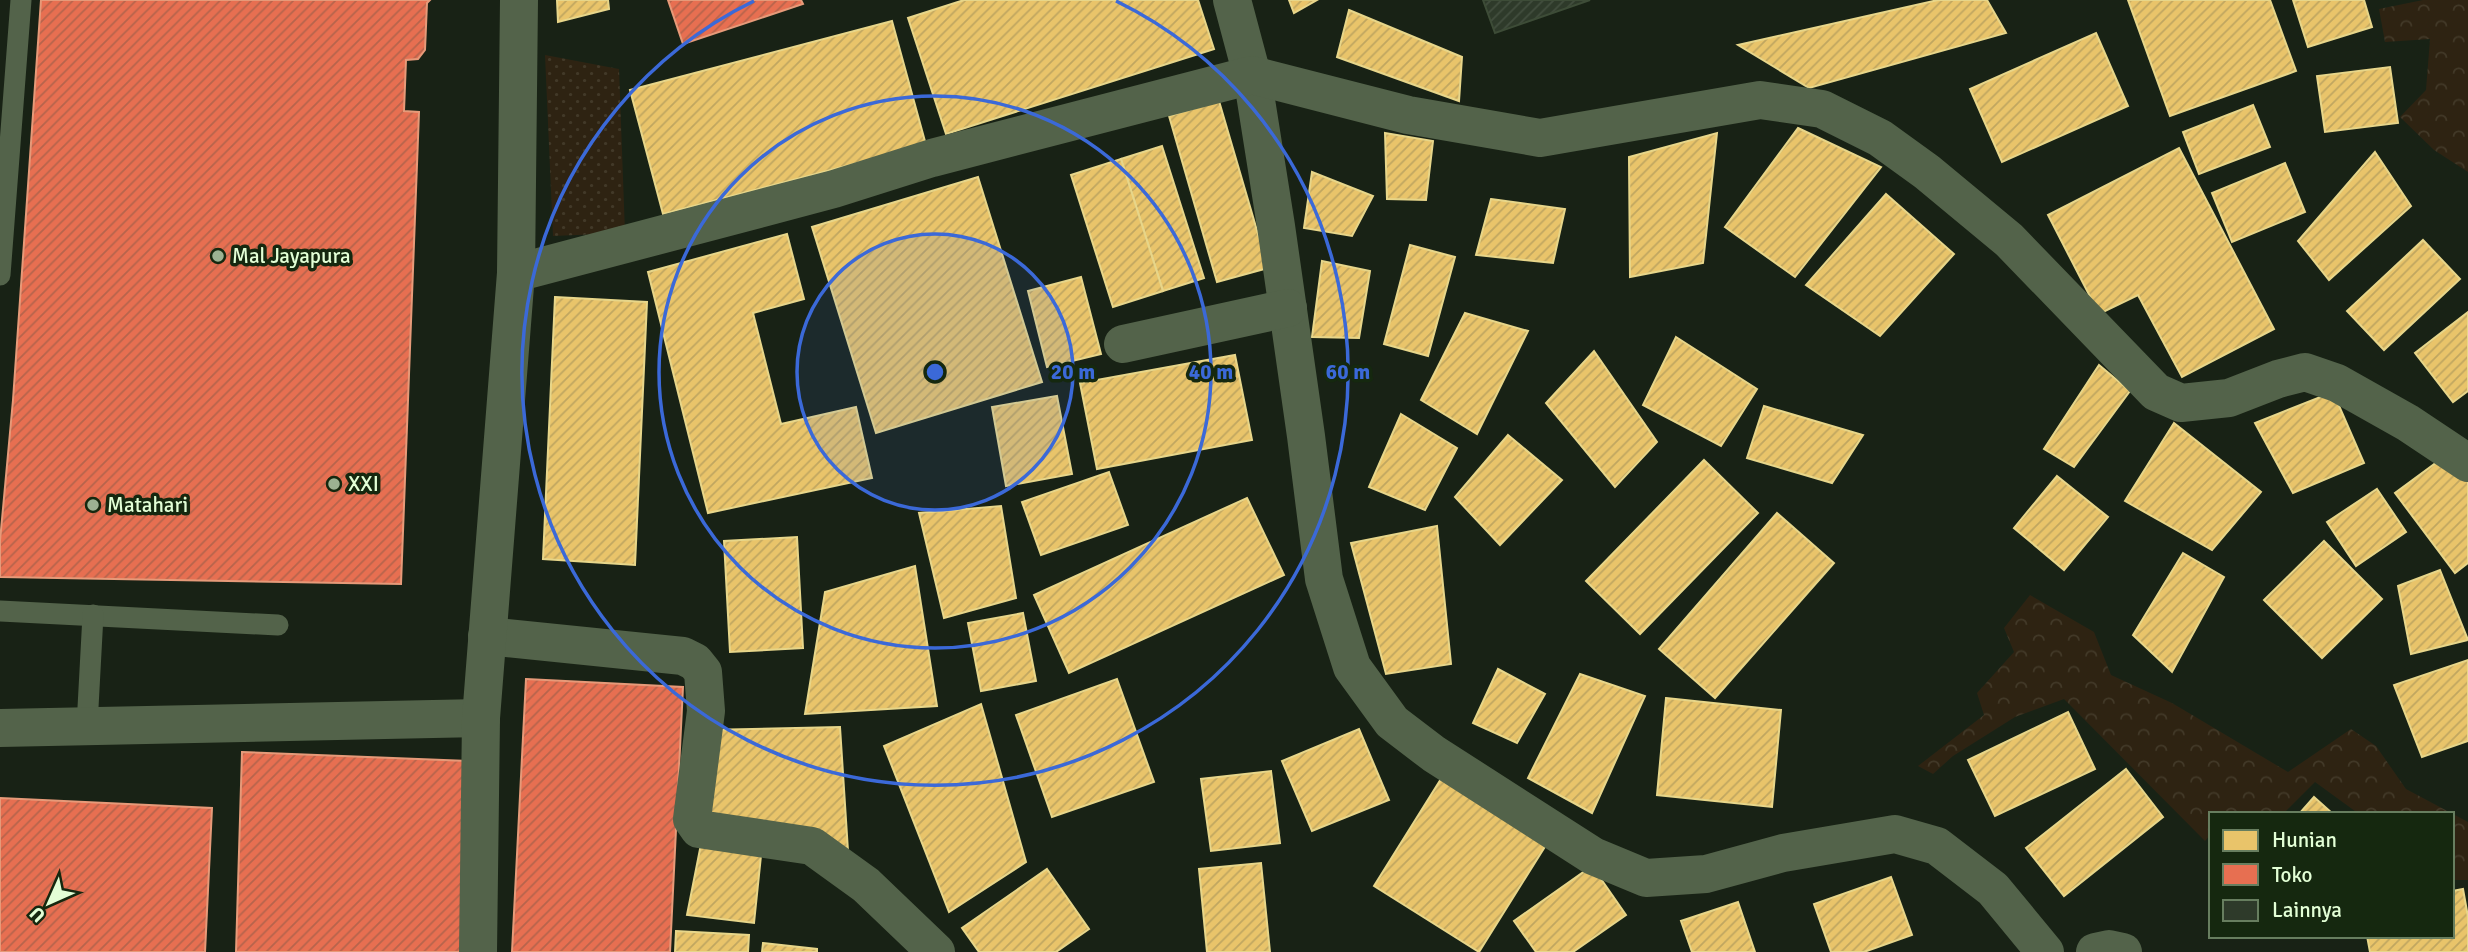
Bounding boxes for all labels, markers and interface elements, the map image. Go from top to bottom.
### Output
place label: Mal Jayapura [232,243,351,269]
marker: Mal Jayapura [210,248,226,264]
text: 20 m [1051,359,1095,385]
text: 40 m [1189,359,1233,385]
text: 60 m [1326,359,1370,385]
centre of rings [923,360,947,384]
place label: XXI [348,471,379,497]
marker: XXI [326,476,342,492]
place label: Matahari [107,492,188,518]
marker: Matahari [85,497,101,513]
legend [2209,812,2454,938]
text: Hunian [2272,827,2337,853]
text: Toko [2272,862,2313,888]
north arrow [14,868,84,938]
text: Lainnya [2272,897,2342,923]
text: U [25,901,51,927]

